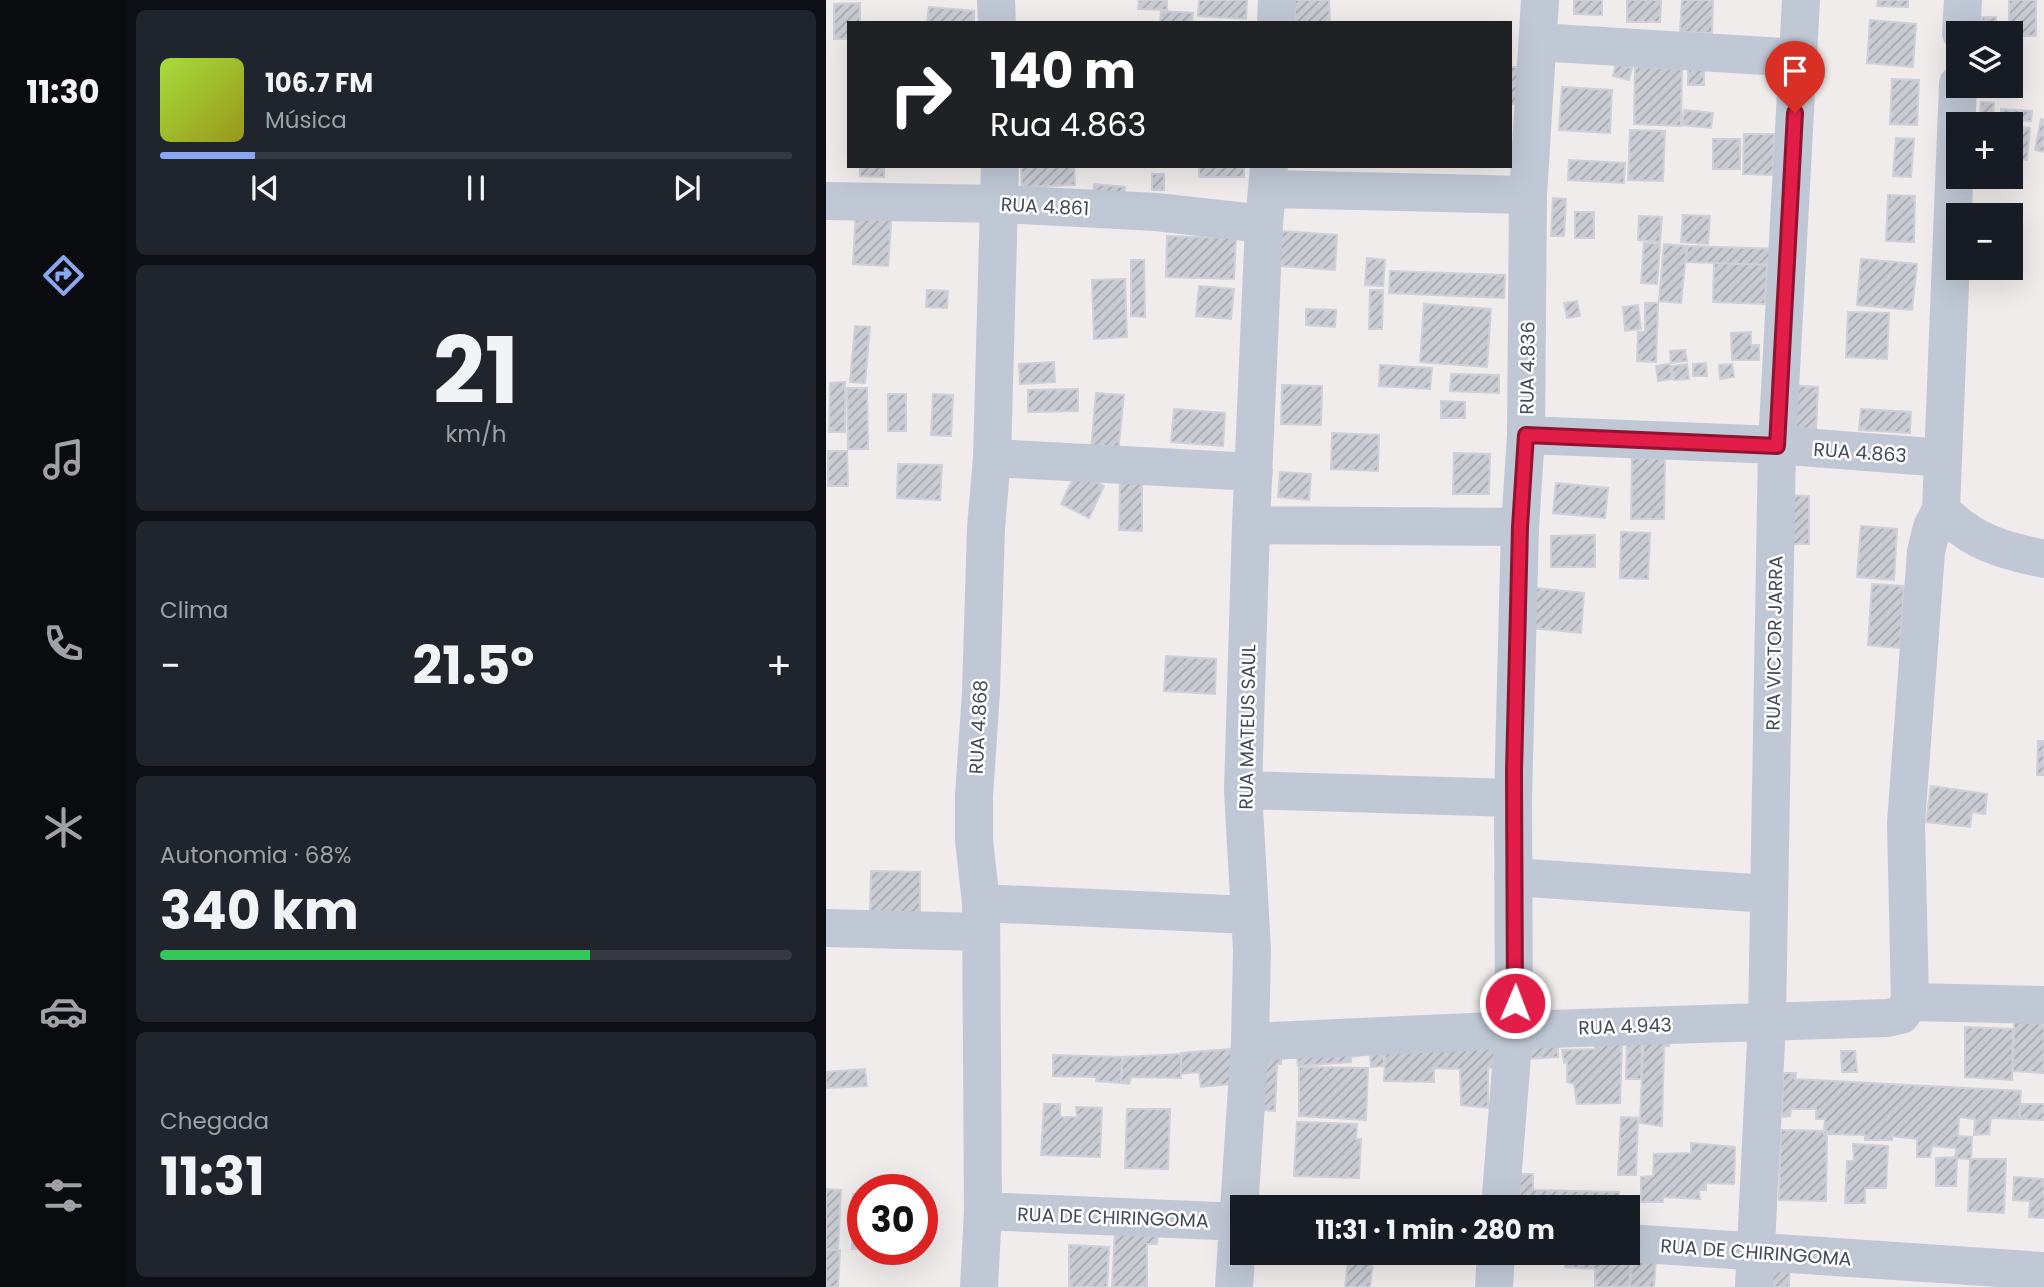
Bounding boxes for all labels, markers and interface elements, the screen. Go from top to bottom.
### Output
map controls [1946,21,2023,280]
button: layers [1946,21,2023,98]
text: 140 m [990,37,1136,105]
pin [1765,41,1825,113]
icon: right [875,49,966,140]
icon: arrive [1776,52,1814,90]
text: 106.7 FM [265,65,373,101]
text: 11:30 [26,69,100,114]
text: Rua 4.863 [990,102,1146,147]
text: Música [265,104,347,136]
button: + [1946,112,2023,189]
icon: previous [246,169,284,207]
icon: pause [457,169,495,207]
icon: next [668,169,706,207]
street label: RUA 4.861 [1000,191,1090,222]
button: − [1946,203,2023,280]
icon: directions [39,251,88,300]
text: 21 [433,307,519,435]
street label: RUA 4.836 [1513,321,1542,415]
text: km/h [445,418,507,450]
icon: music [39,435,88,484]
street label: RUA 4.863 [1812,436,1908,469]
street label: RUA VICTOR JARRA [1759,555,1790,731]
text: Clima [160,594,228,626]
icon: phone [39,619,88,668]
text: 21.5° [413,629,534,702]
text: − [160,639,181,692]
text: + [766,639,792,692]
street label: RUA MATEUS SAUL [1233,644,1262,810]
street label: RUA 4.868 [963,679,994,775]
icon: climate [39,803,88,852]
text: Autonomia · 68% [160,839,351,871]
text: 340 km [160,874,359,947]
position arrow [1478,966,1552,1040]
icon: car [39,987,88,1036]
street label: RUA 4.943 [1578,1011,1672,1042]
text: Chegada [160,1105,269,1137]
text: 11:31 [160,1140,265,1213]
icon: filters [39,1171,88,1220]
speed limit sign: 30 [847,1174,938,1265]
street label: RUA DE CHIRINGOMA [1017,1201,1209,1234]
text: 11:31 · 1 min · 280 m [1315,1212,1555,1248]
street label: RUA DE CHIRINGOMA [1660,1232,1853,1273]

